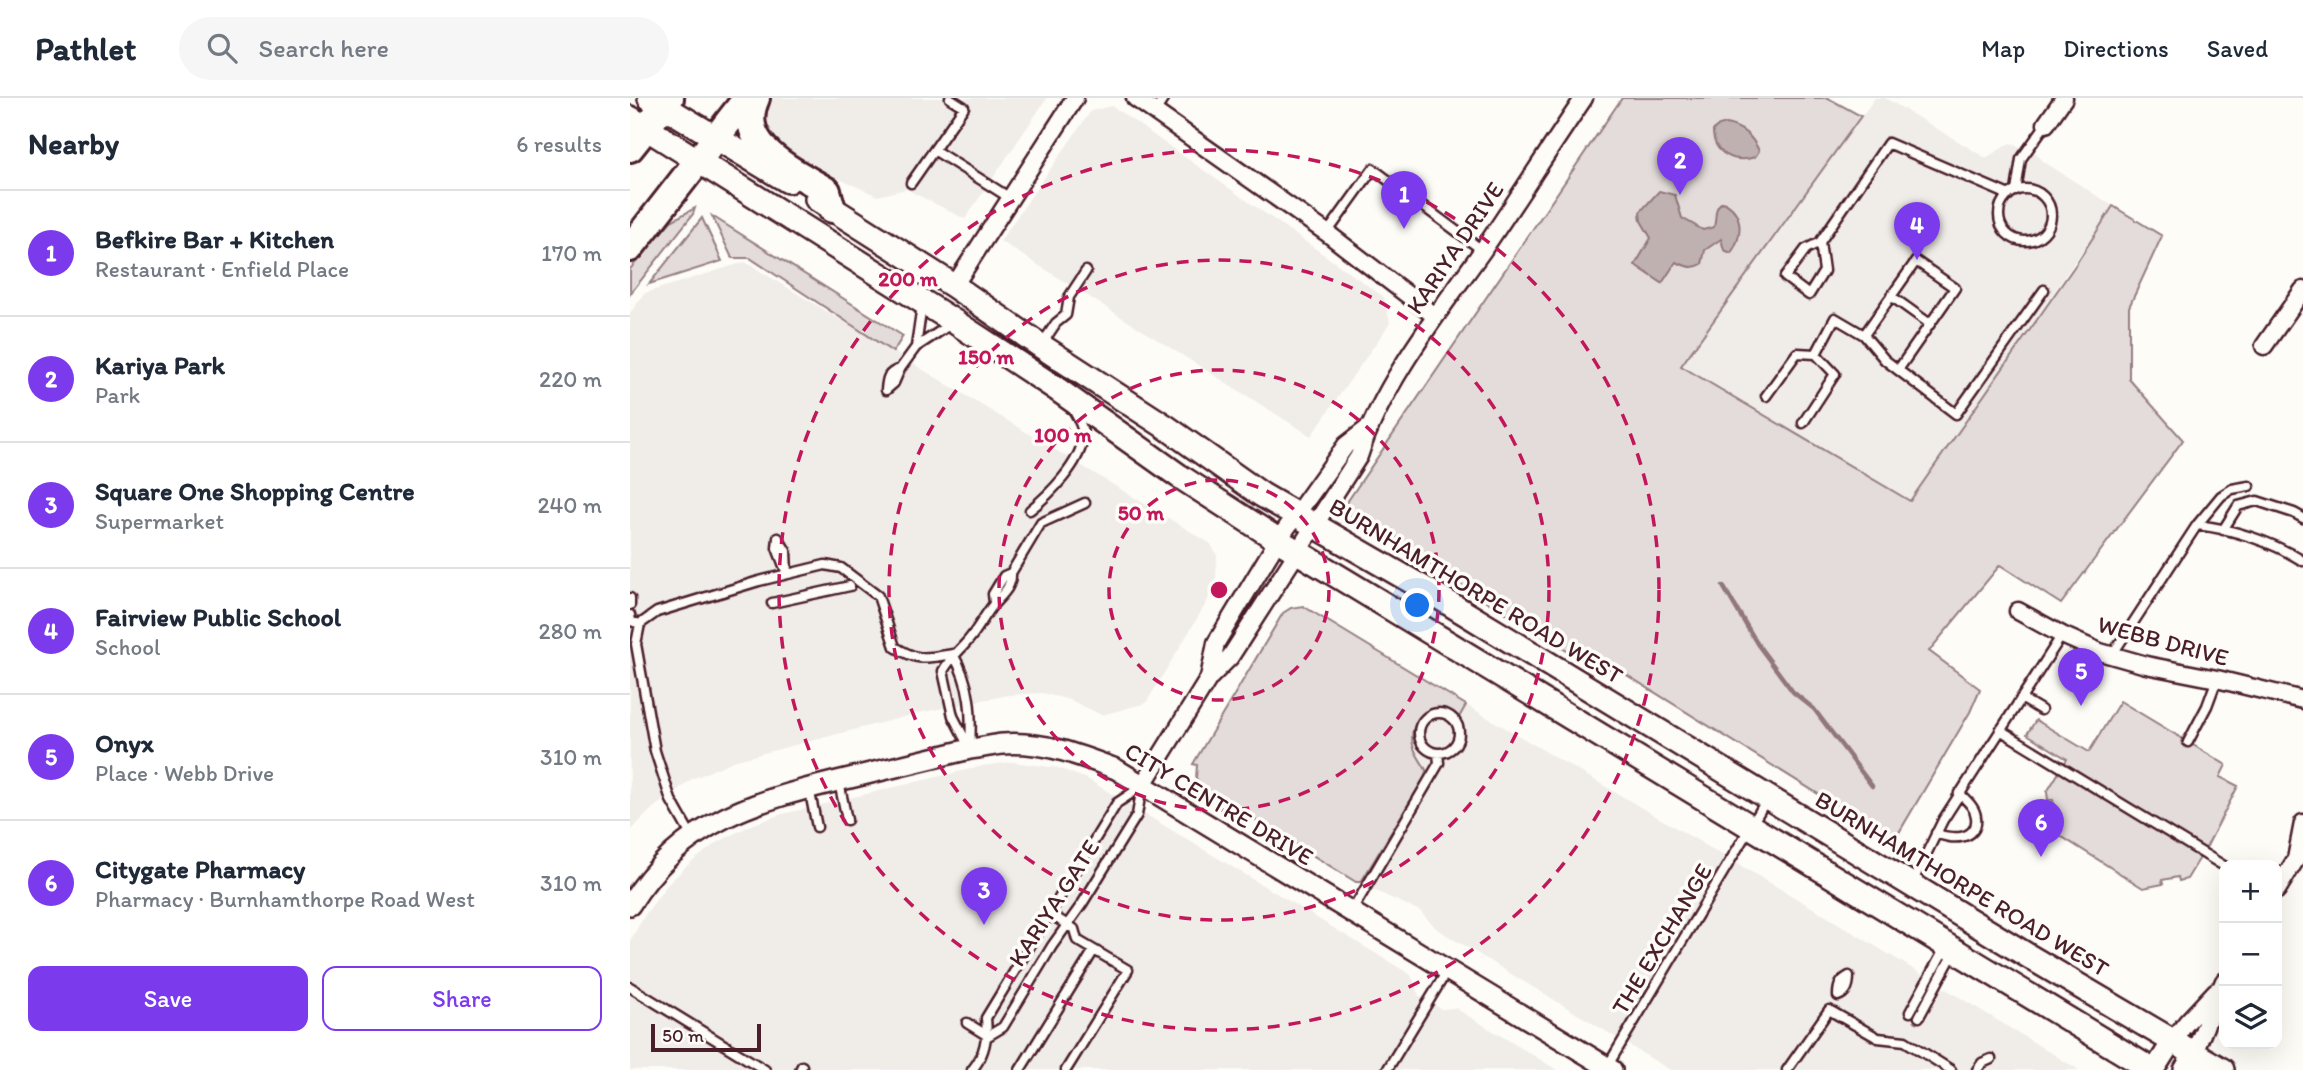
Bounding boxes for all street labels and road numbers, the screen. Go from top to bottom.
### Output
street label: KARIYA DRIVE [1400,176,1510,319]
street label: BURNHAMTHORPE ROAD WEST [1324,491,1629,690]
street label: WEBB DRIVE [2094,609,2232,672]
street label: CITY CENTRE DRIVE [1120,736,1319,871]
street label: BURNHAMTHORPE ROAD WEST [1810,784,2115,983]
street label: KARIYA GATE [1002,834,1105,971]
street label: THE EXCHANGE [1605,858,1718,1019]

